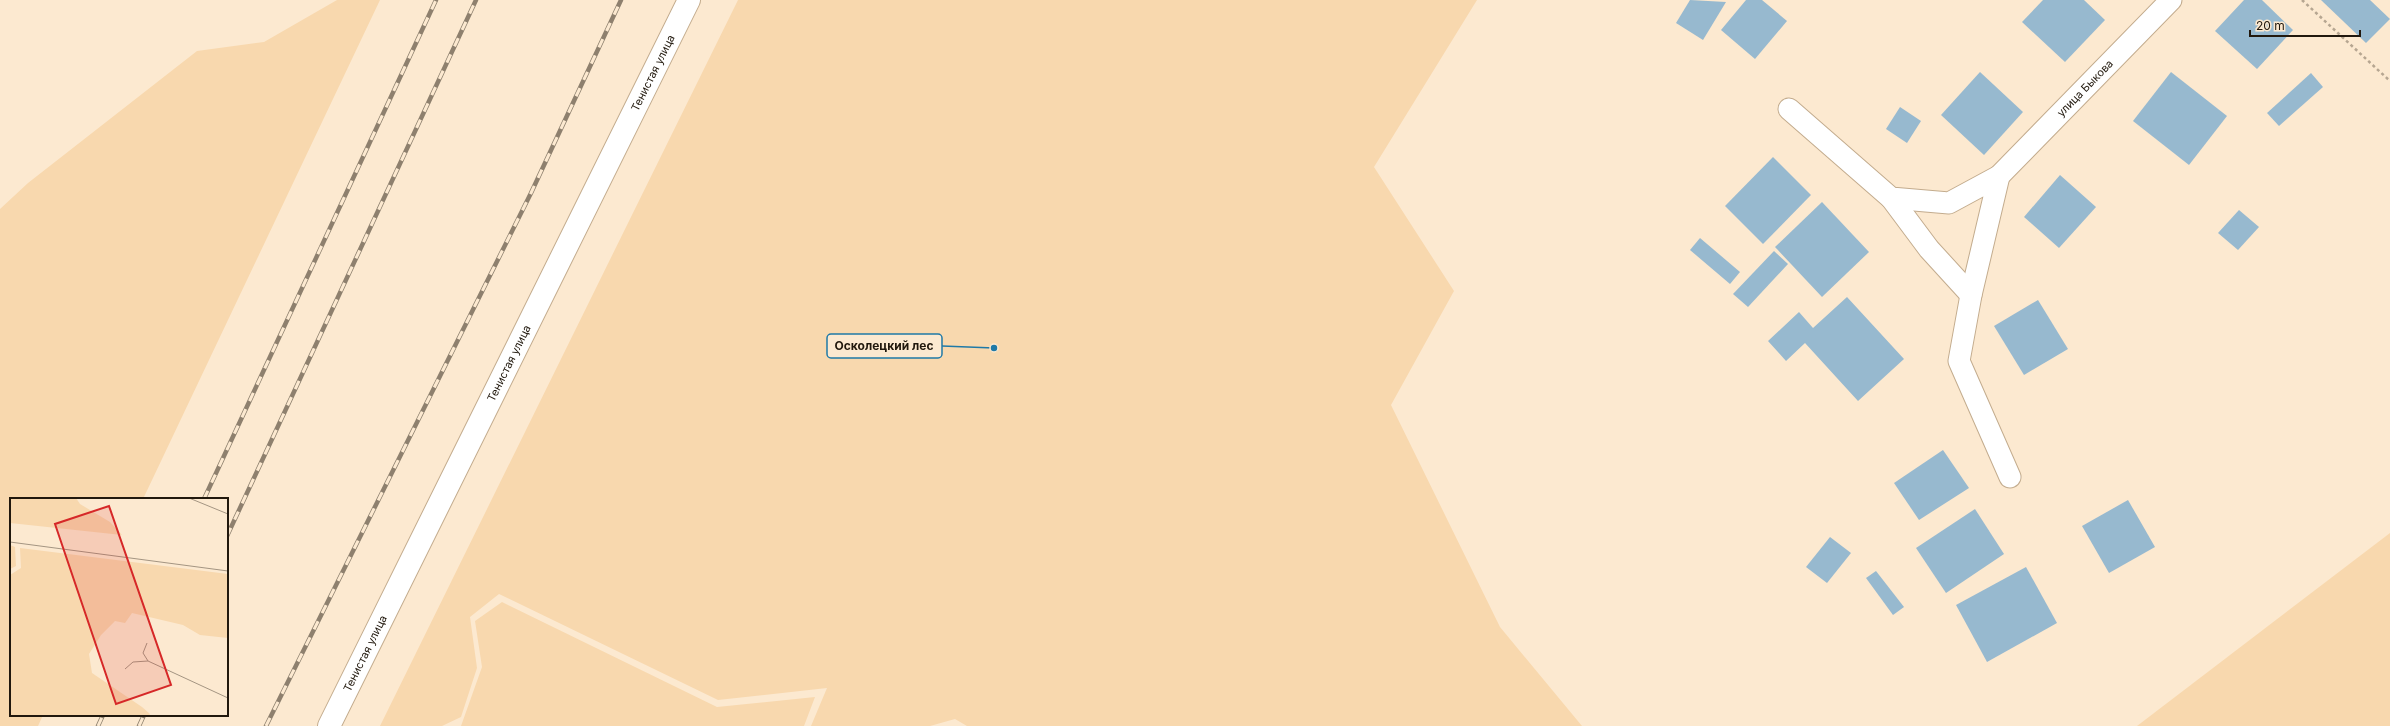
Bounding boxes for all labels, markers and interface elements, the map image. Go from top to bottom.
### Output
scale bar [2250,12,2360,38]
text: 20 m [2256,18,2285,33]
street label: Тенистая улица [628,32,678,114]
street label: улица Быкова [2054,57,2116,120]
street label: Тенистая улица [484,323,534,404]
callout: Осколецкий лес [827,334,942,358]
text: Осколецкий лес [835,338,933,353]
inset map [10,498,228,716]
street label: Тенистая улица [340,613,390,694]

